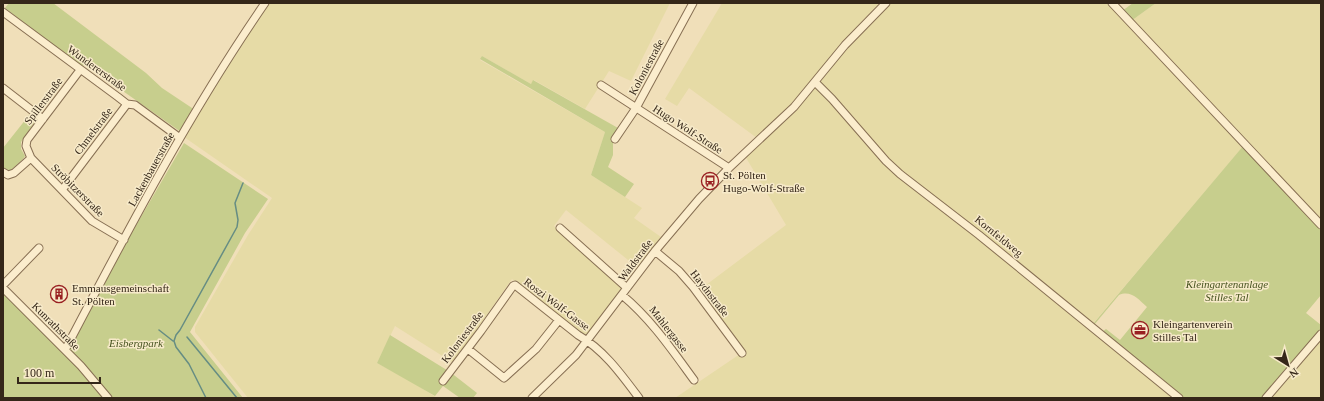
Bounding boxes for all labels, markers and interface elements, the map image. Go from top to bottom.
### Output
street label: Koloniestraße [626,37,666,97]
street label: Wundererstraße [65,43,129,93]
street label: Spillerstraße [21,75,65,127]
street label: Hugo Wolf-Straße [651,102,725,156]
street label: Chmelstraße [71,105,115,157]
street label: Lackenbauerstraße [126,130,176,208]
street label: Ströbitzerstraße [49,161,107,219]
place label: St. Pölten Hugo-Wolf-Straße [723,169,805,194]
bus stop icon: St. Pölten Hugo-Wolf-Straße [700,171,720,191]
street label: Kornfeldweg [973,213,1026,259]
street label: Waldstraße [615,237,655,283]
street label: Haydnstraße [688,267,732,319]
street label: Roszi Wolf-Gasse [522,275,592,333]
park label: Kleingartenanlage Stilles Tal [1185,278,1268,303]
place label: Emmausgemeinschaft St. Pölten [72,282,169,307]
building icon: Emmausgemeinschaft St. Pölten [49,284,69,304]
street label: Kunrathstraße [30,300,82,352]
street label: Mahlergasse [647,303,691,355]
street label: Koloniestraße [439,309,485,365]
place label: Kleingartenverein Stilles Tal [1153,318,1233,343]
office icon: Kleingartenverein Stilles Tal [1130,320,1150,340]
park label: Eisbergpark [108,337,164,349]
north arrow [1268,345,1308,385]
scale bar [18,359,100,385]
text: 100 m [24,366,55,380]
text: N [1287,366,1301,380]

